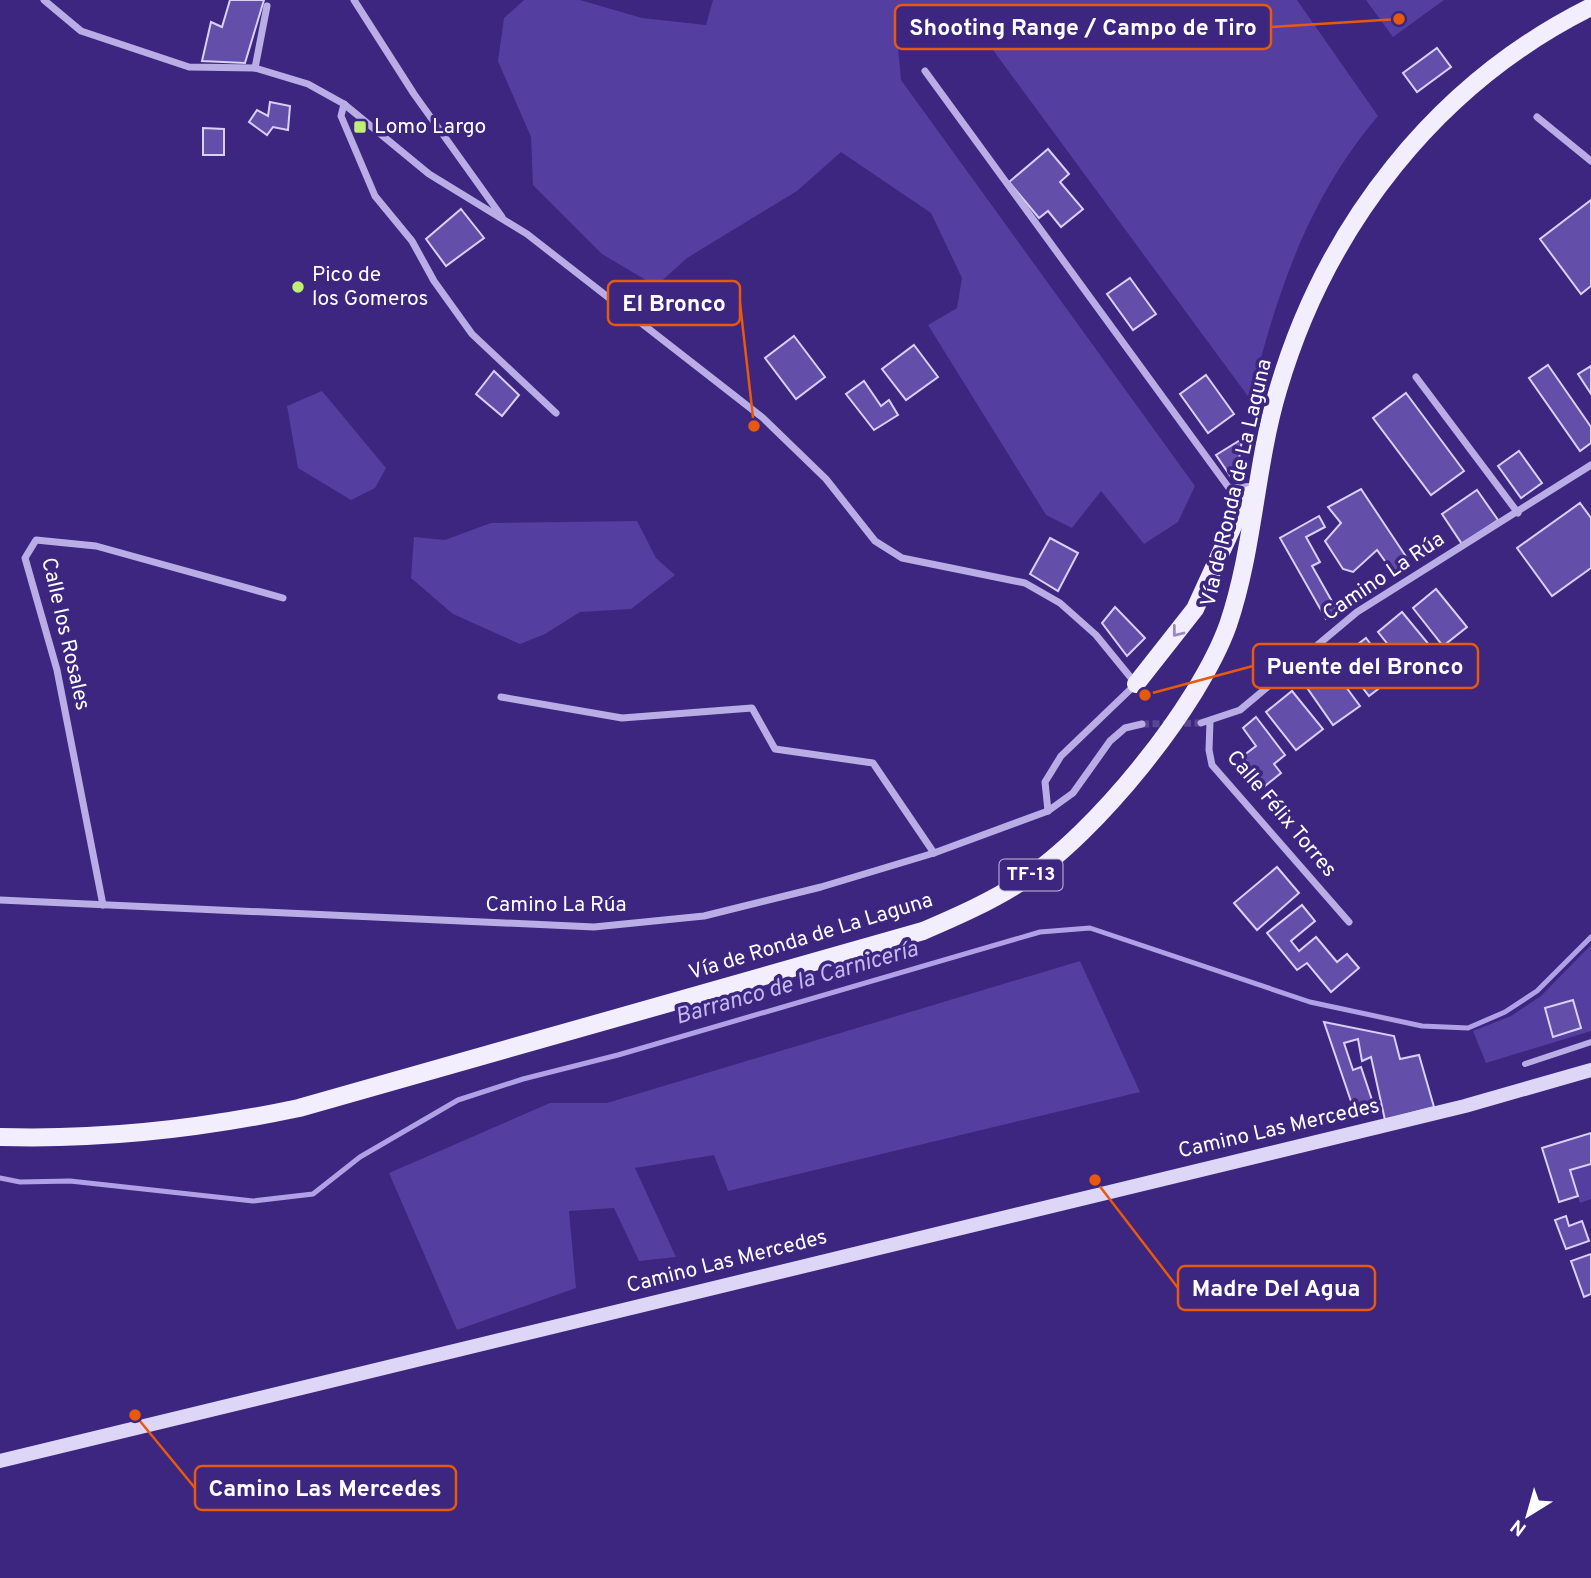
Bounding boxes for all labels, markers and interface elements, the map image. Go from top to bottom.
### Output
callout: Shooting Range / Campo de Tiro [895,5,1271,49]
text: Shooting Range / Campo de Tiro [909,15,1257,44]
place label: Lomo Largo [374,114,486,141]
marker: Lomo Largo [352,119,368,135]
place label: Pico de los Gomeros [312,262,428,313]
marker: Pico de los Gomeros [290,279,306,295]
callout: El Bronco [608,281,740,325]
text: El Bronco [622,291,726,320]
street label: Vía de Ronda de La Laguna [1195,356,1279,610]
street label: Camino La Rúa [1318,526,1450,628]
street label: Calle los Rosales [34,555,96,713]
one-way arrow [1173,625,1186,637]
callout: Puente del Bronco [1253,644,1478,688]
text: Puente del Bronco [1266,654,1464,683]
street label: Calle Félix Torres [1220,745,1342,883]
road number: TF-13 [1000,860,1062,890]
street label: Vía de Ronda de La Laguna [686,887,936,987]
street label: Camino La Rúa [485,892,627,919]
water label: Barranco de la Carnicería [672,935,922,1033]
street label: Camino Las Mercedes [1176,1093,1382,1165]
street label: Camino Las Mercedes [624,1224,830,1300]
callout: Madre Del Agua [1178,1266,1375,1310]
text: Madre Del Agua [1192,1276,1360,1305]
callout: Camino Las Mercedes [195,1466,456,1510]
text: Camino Las Mercedes [208,1476,442,1505]
north arrow [1493,1480,1563,1550]
text: N [1506,1513,1532,1541]

